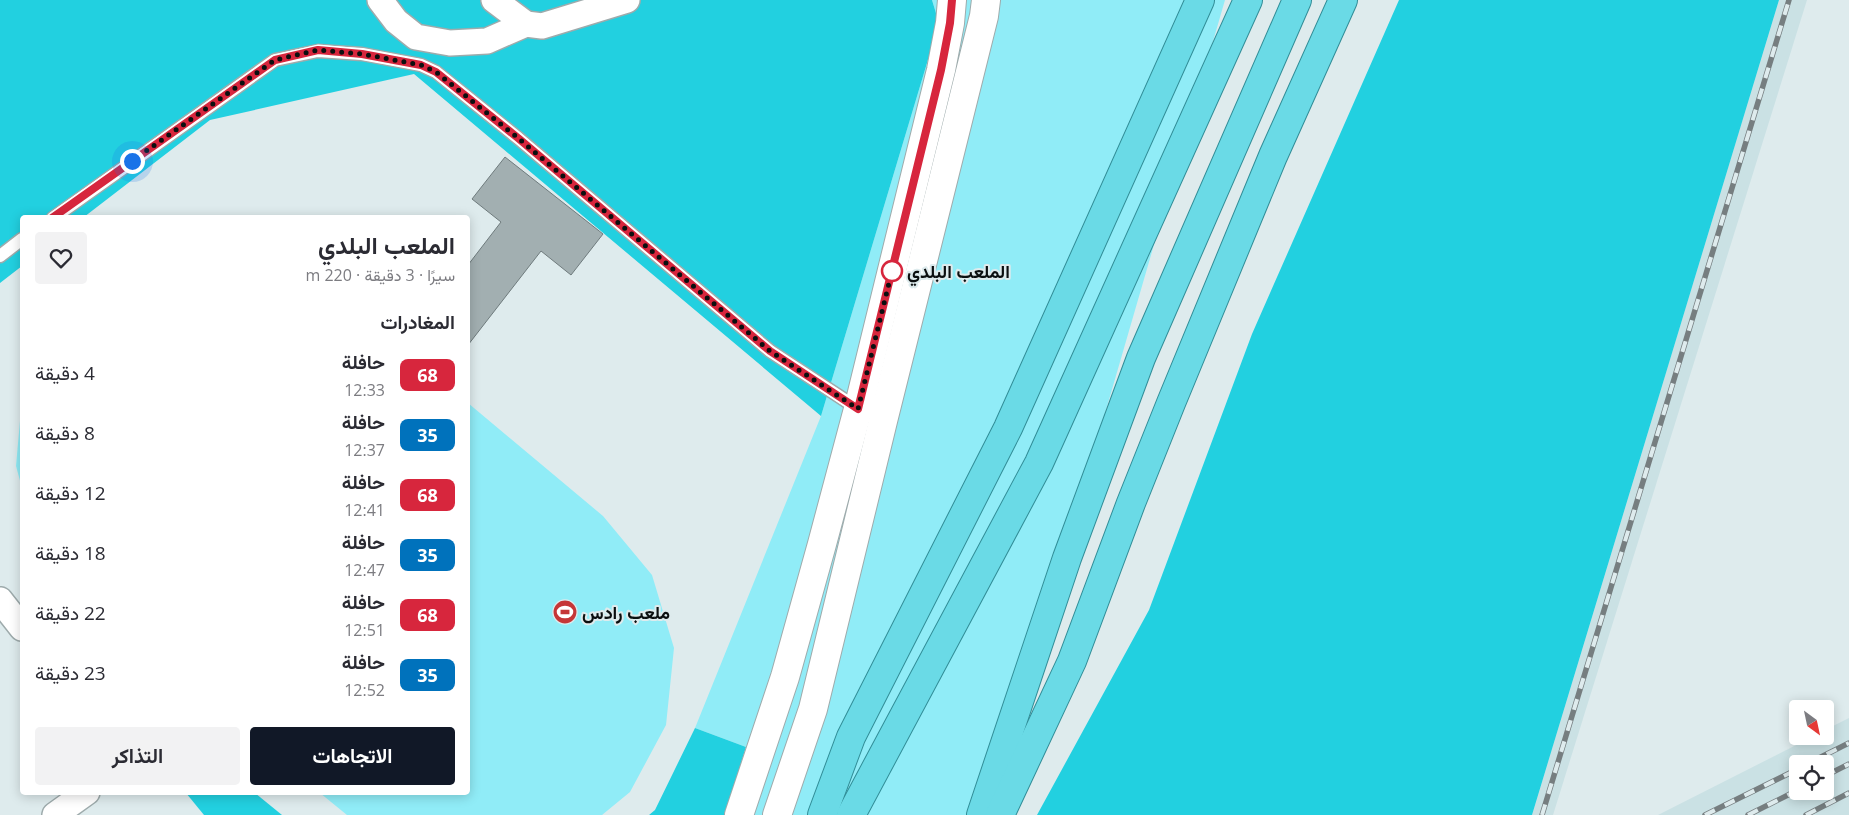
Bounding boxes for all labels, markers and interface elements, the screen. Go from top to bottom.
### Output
your location [120,149,145,174]
text: الملعب البلدي [318,228,455,261]
button: heart [35,232,87,284]
place label: الملعب البلدي [907,259,1010,287]
marker: الملعب البلدي [881,260,903,282]
text: سيرًا · 3 دقيقة · 220 m [305,264,455,286]
text: المغادرات [380,309,455,335]
text: حافلة [342,349,385,375]
text: 4 دقيقة [35,360,95,386]
text: 68 [417,363,438,387]
text: 12:33 [344,379,385,401]
text: حافلة [342,409,385,435]
text: 8 دقيقة [35,420,95,446]
text: 35 [417,423,438,447]
text: 12:37 [344,439,385,461]
text: حافلة [342,469,385,495]
text: 12 دقيقة [35,480,106,506]
text: 68 [417,483,438,507]
text: 12:41 [344,499,385,521]
text: حافلة [342,529,385,555]
text: 18 دقيقة [35,540,106,566]
text: 35 [417,543,438,567]
text: 12:47 [344,559,385,581]
text: حافلة [342,589,385,615]
sports icon: ملعب رادس [552,599,578,625]
text: 22 دقيقة [35,600,106,626]
place label: ملعب رادس [582,600,670,624]
text: 68 [417,603,438,627]
text: 12:51 [344,619,385,641]
text: حافلة [342,649,385,675]
text: 23 دقيقة [35,660,106,686]
text: 35 [417,663,438,687]
text: 12:52 [344,679,385,701]
north arrow [1789,700,1834,745]
map controls [1789,700,1834,800]
button: التذاكر [35,727,240,785]
button: الاتجاهات [250,727,455,785]
button: locate [1789,755,1834,800]

